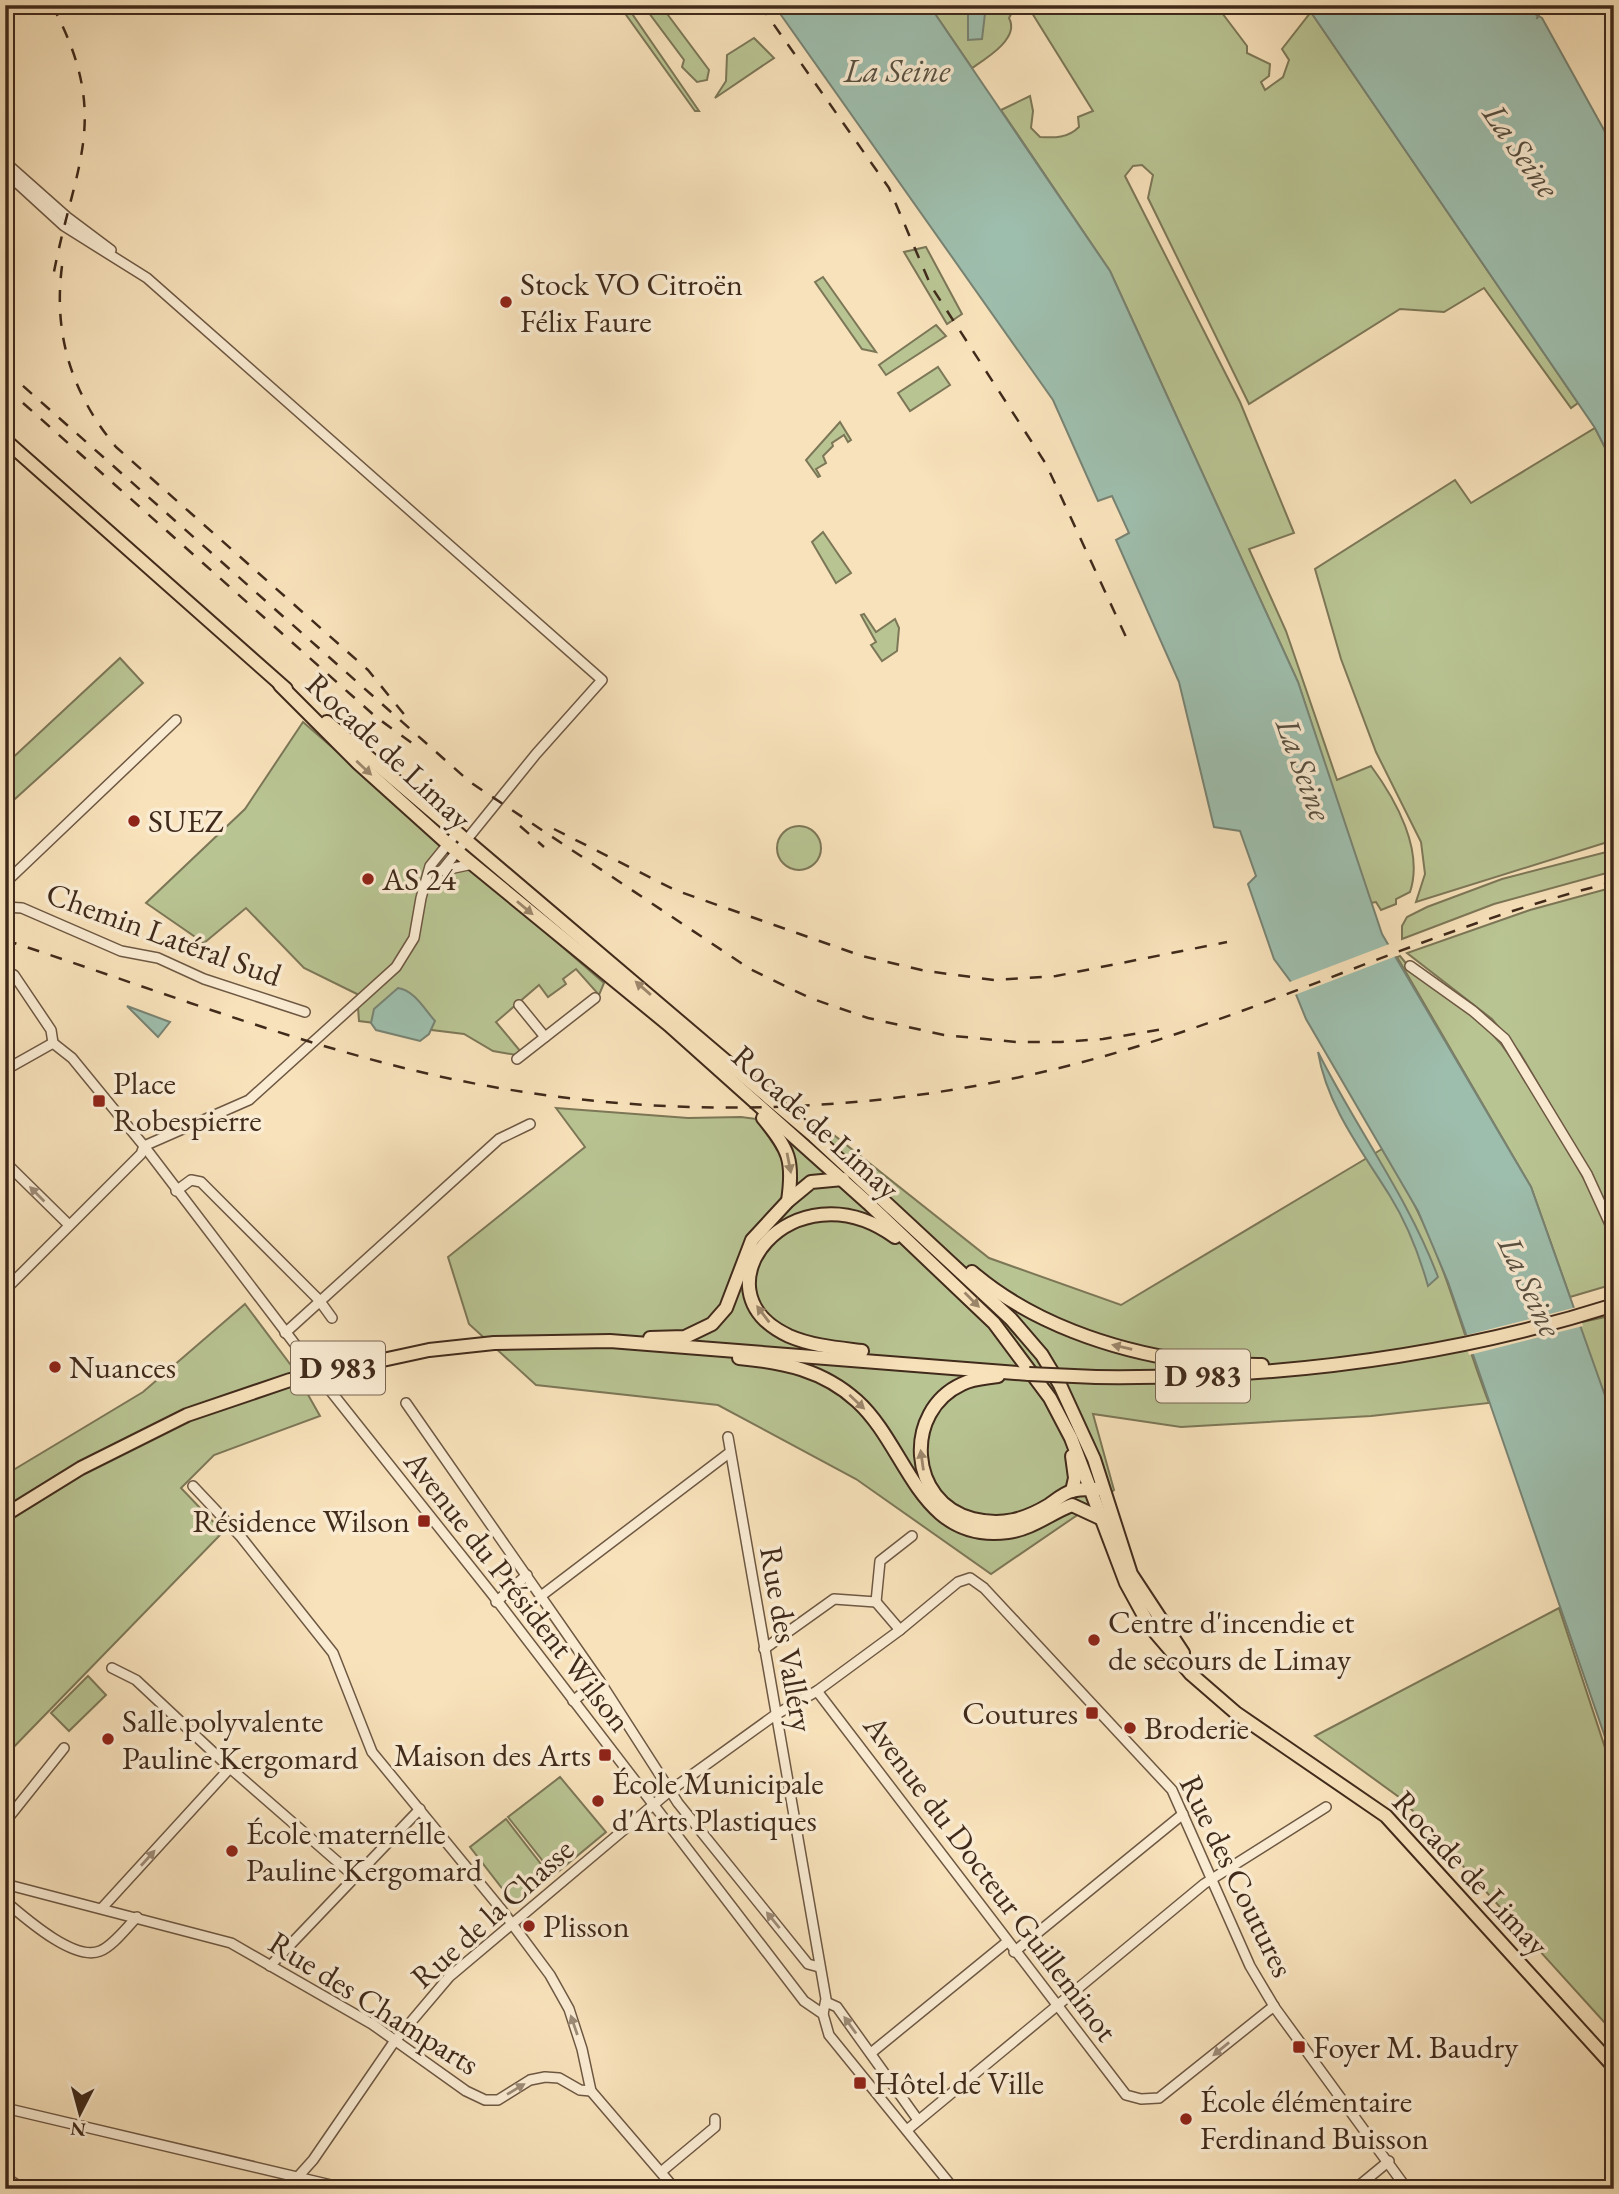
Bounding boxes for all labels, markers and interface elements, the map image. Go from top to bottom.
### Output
water label: La Seine [843,49,951,92]
water label: La Seine [1473,93,1570,207]
place label: Stock VO Citroën Félix Faure [520,263,743,342]
marker: Stock VO Citroën Félix Faure [498,294,514,310]
street label: Rocade de Limay [297,663,482,839]
water label: La Seine [1266,711,1343,827]
one-way arrow [355,759,372,775]
place label: SUEZ [148,800,224,842]
marker: SUEZ [126,813,142,829]
place label: AS 24 [381,858,457,900]
marker: AS 24 [360,871,376,887]
street label: Chemin Latéral Sud [41,872,288,996]
one-way arrow [516,900,533,915]
one-way arrow [634,980,652,996]
street label: Rocade de Limay [723,1035,910,1209]
place label: Place Robespierre [113,1062,262,1141]
marker: Place Robespierre [91,1093,107,1109]
one-way arrow [784,1152,795,1174]
one-way arrow [29,1186,46,1202]
water label: La Seine [1488,1228,1573,1344]
one-way arrow [963,1292,980,1309]
one-way arrow [756,1306,771,1324]
one-way arrow [1111,1341,1133,1352]
road number: D 983 [291,1342,385,1394]
place label: Nuances [69,1346,176,1388]
road number: D 983 [1156,1350,1250,1402]
marker: Nuances [47,1359,63,1375]
one-way arrow [848,1394,866,1410]
street label: Avenue du Président Wilson [394,1441,641,1740]
one-way arrow [916,1449,927,1471]
place label: Résidence Wilson [192,1500,410,1542]
marker: Résidence Wilson [416,1513,432,1529]
street label: Rue des Valléry [750,1543,824,1736]
place label: Centre d'incendie et de secours de Limay [1108,1601,1354,1680]
marker: Centre d'incendie et de secours de Limay [1086,1632,1102,1648]
place label: Coutures [962,1692,1078,1734]
place label: Salle polyvalente Pauline Kergomard [122,1700,359,1779]
street label: Avenue du Docteur Guilleminot [854,1705,1128,2050]
marker: Coutures [1084,1705,1100,1721]
place label: Broderie [1144,1707,1249,1749]
marker: Broderie [1122,1720,1138,1736]
marker: Salle polyvalente Pauline Kergomard [100,1731,116,1747]
place label: Maison des Arts [394,1734,591,1776]
marker: Maison des Arts [597,1747,613,1763]
place label: École Municipale d'Arts Plastiques [612,1762,824,1841]
street label: Rue des Coutures [1170,1768,1304,1984]
street label: Rocade de Limay [1383,1781,1559,1966]
marker: École Municipale d'Arts Plastiques [590,1793,606,1809]
place label: École maternelle Pauline Kergomard [246,1812,483,1891]
street label: Rue de la Chasse [402,1829,582,1997]
marker: École maternelle Pauline Kergomard [224,1843,240,1859]
one-way arrow [140,1849,156,1866]
place label: Plisson [543,1905,630,1947]
one-way arrow [767,1911,781,1929]
marker: Plisson [521,1918,537,1934]
street label: Rue des Champarts [261,1921,487,2085]
one-way arrow [568,2015,579,2036]
one-way arrow [843,2016,857,2034]
place label: Foyer M. Baudry [1313,2026,1519,2068]
marker: Foyer M. Baudry [1291,2039,1307,2055]
one-way arrow [1212,2041,1229,2056]
place label: Hôtel de Ville [874,2062,1044,2104]
marker: Hôtel de Ville [852,2075,868,2091]
north arrow [46,2078,116,2148]
place label: École élémentaire Ferdinand Buisson [1200,2080,1429,2159]
one-way arrow [506,2083,525,2095]
marker: École élémentaire Ferdinand Buisson [1178,2111,1194,2127]
text: N [69,2116,87,2143]

